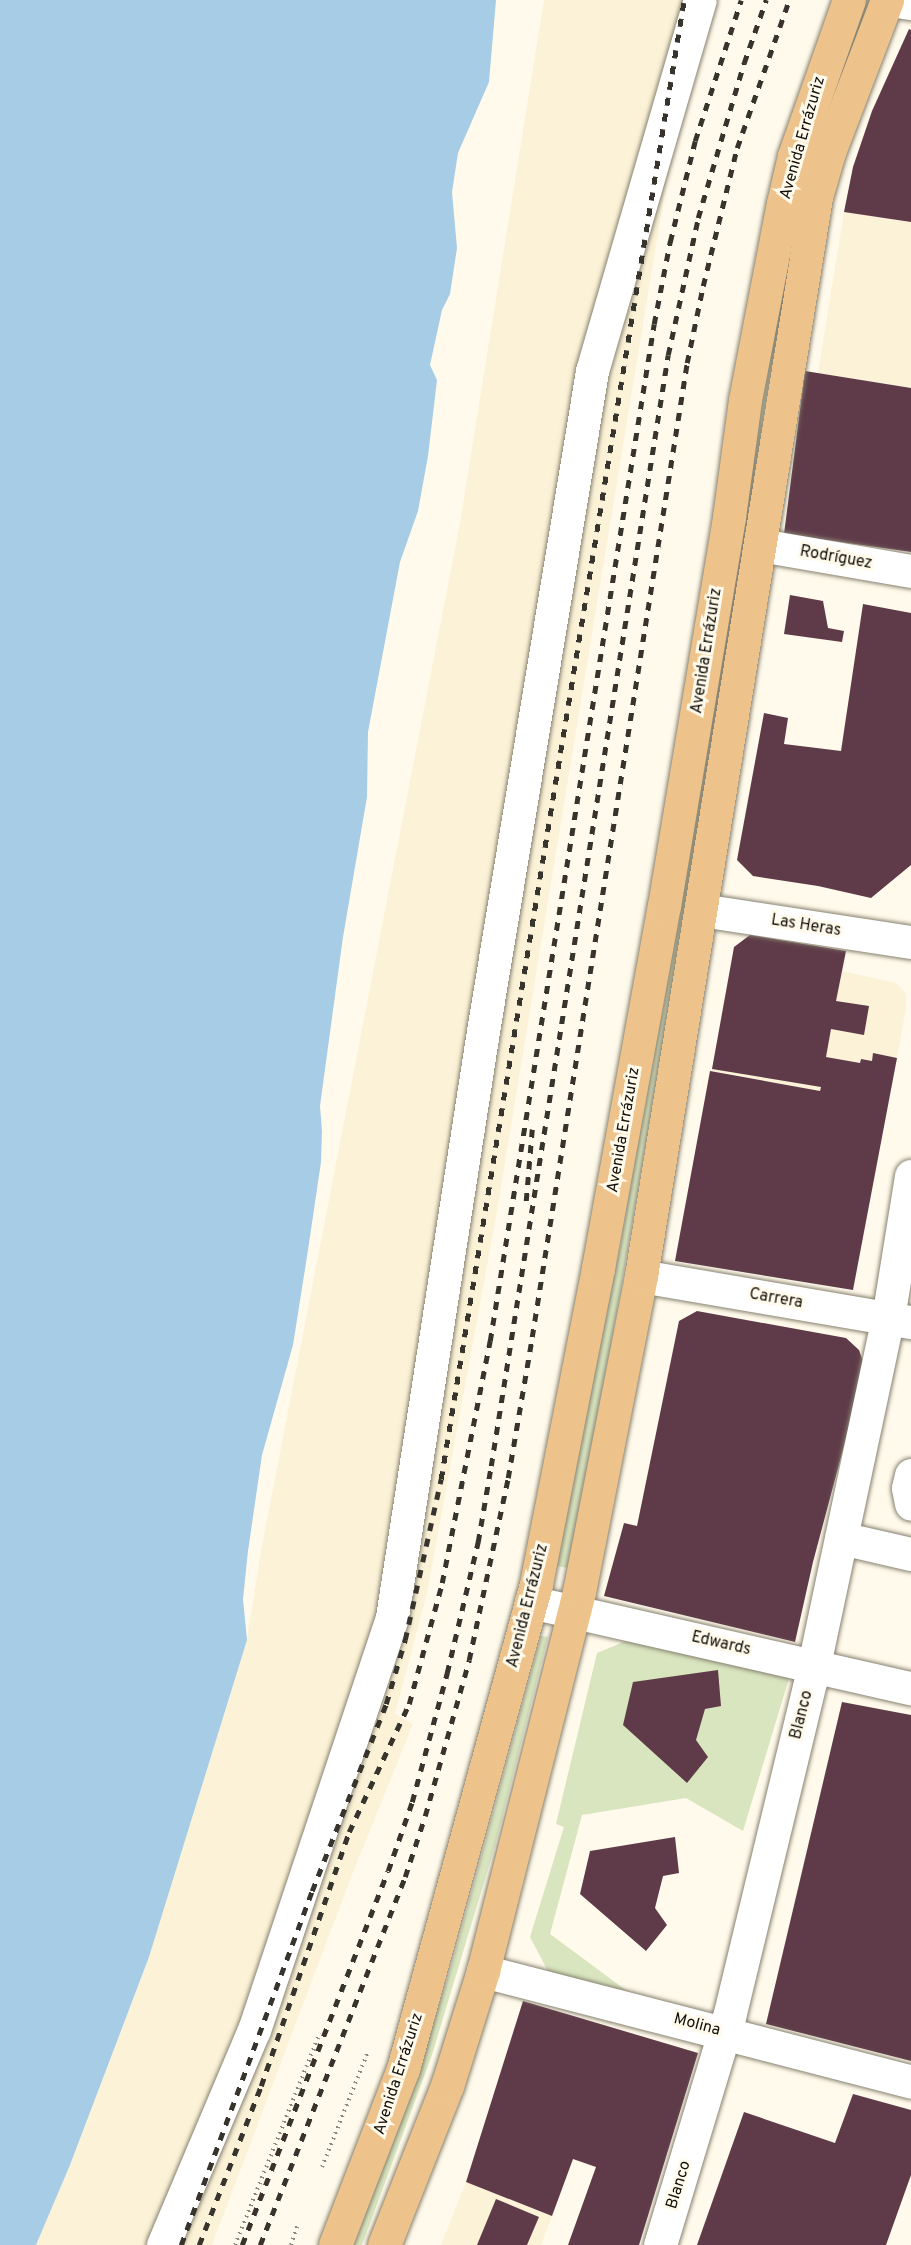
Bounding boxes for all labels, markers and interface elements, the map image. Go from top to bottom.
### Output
street label: Avenida Errázuriz [776,74,830,202]
street label: Rodríguez [798,542,874,574]
street label: Avenida Errázuriz [688,587,726,715]
street label: Las Heras [770,911,842,941]
street label: Avenida Errázuriz [604,1066,644,1194]
street label: Carrera [748,1285,804,1313]
street label: Avenida Errázuriz [503,1542,553,1670]
street label: Edwards [689,1628,753,1660]
street label: Blanco [787,1689,817,1741]
street label: Molina [672,2010,722,2040]
street label: Avenida Errázuriz [370,2011,428,2137]
street label: Blanco [663,2158,695,2212]

